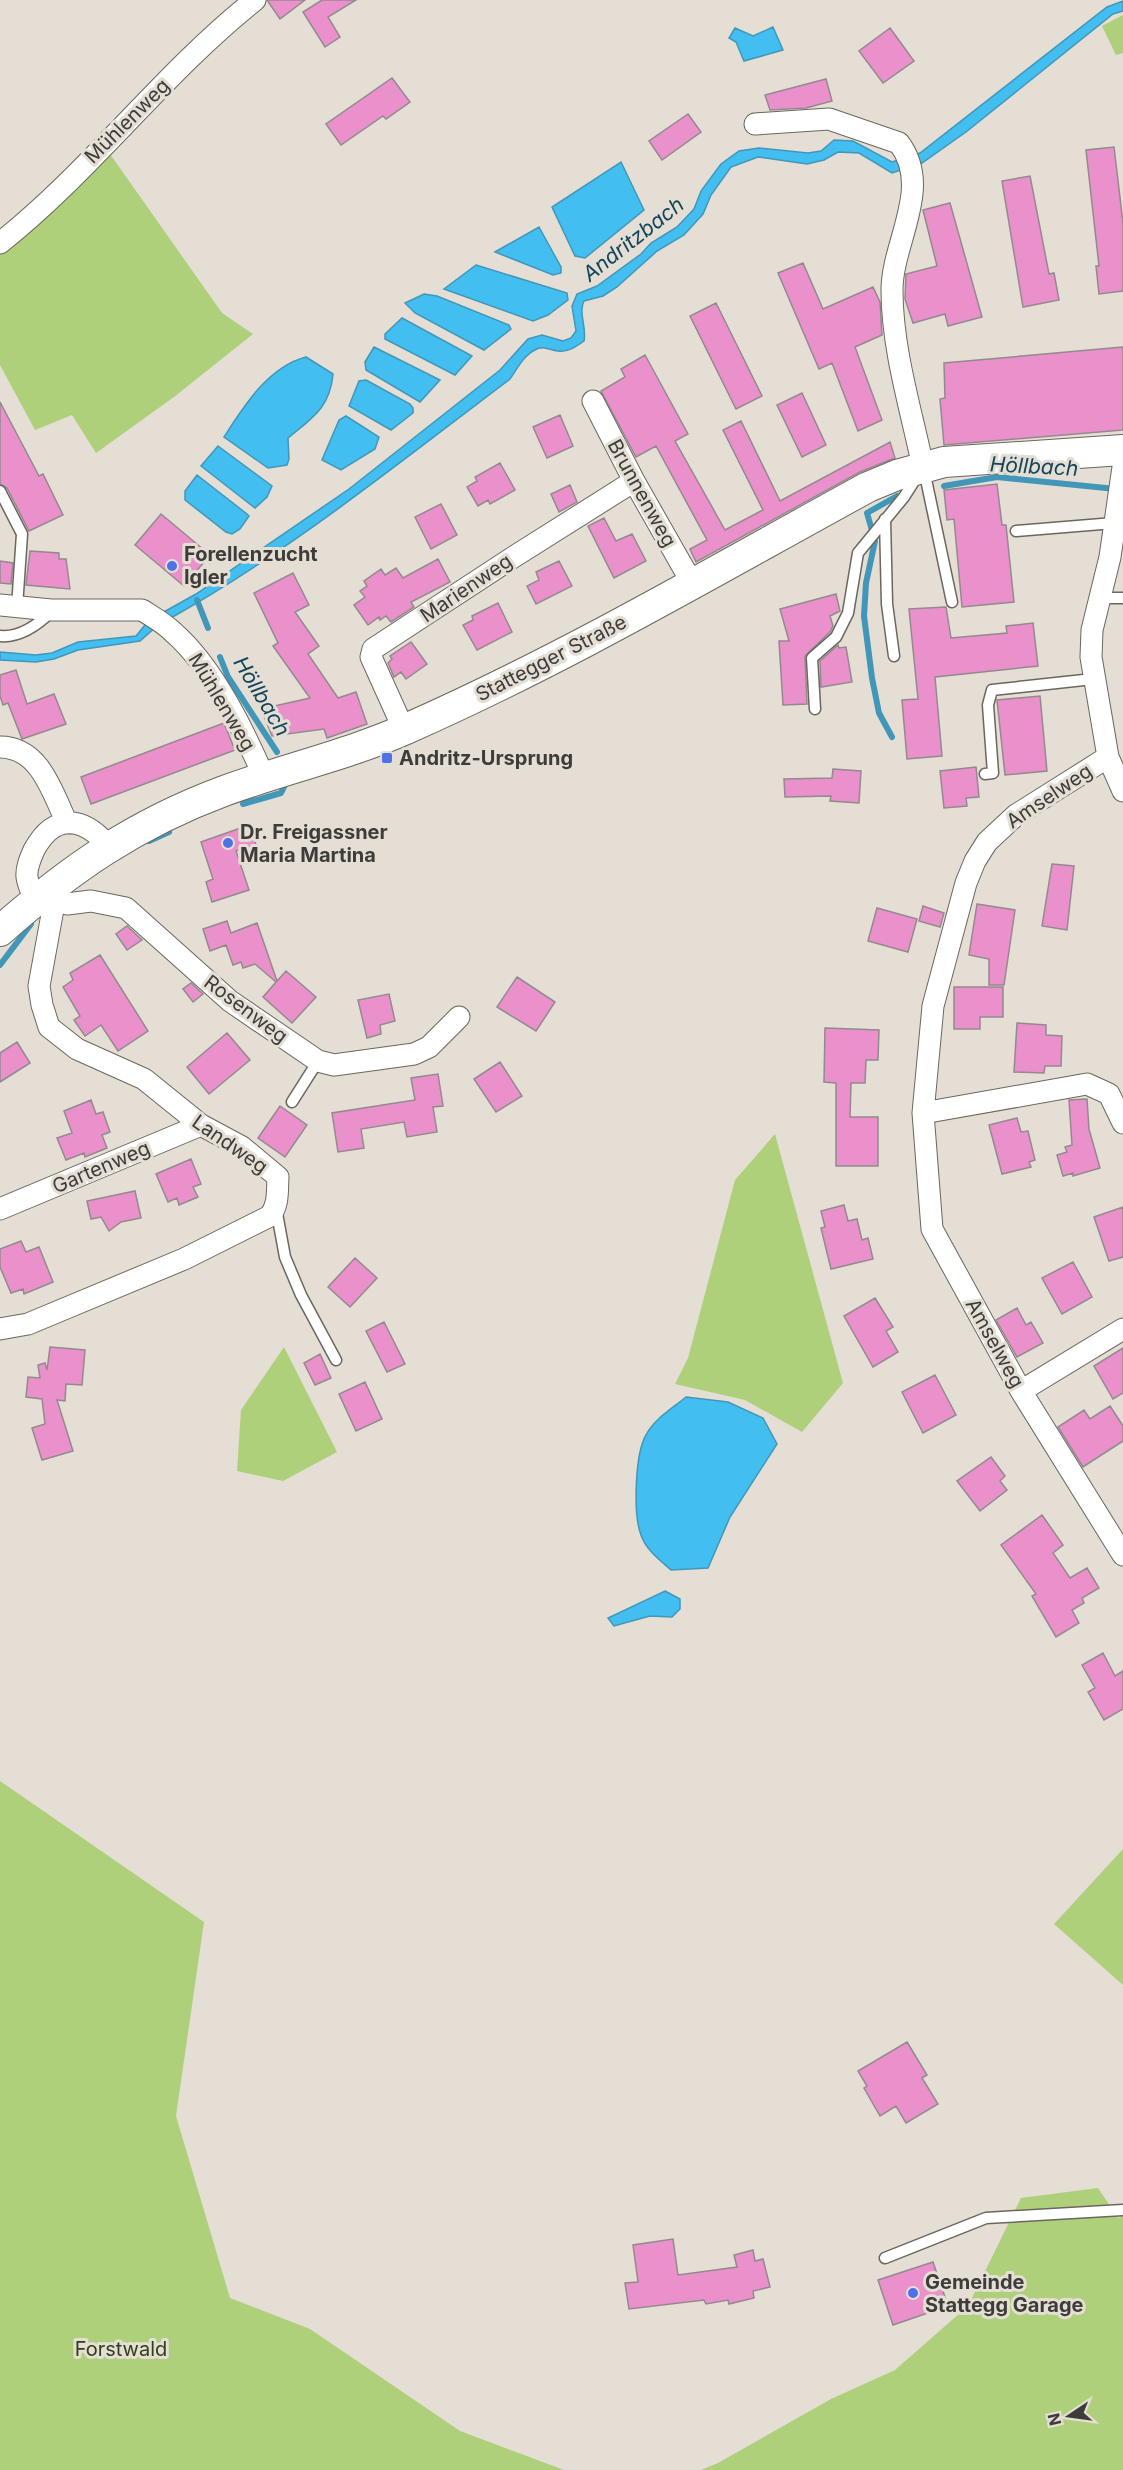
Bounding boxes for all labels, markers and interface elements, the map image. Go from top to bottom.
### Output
street label: Mühlenweg [80,74,174,168]
water label: Andritzbach [577,192,689,287]
street label: Brunnenweg [603,435,681,551]
water label: Höllbach [989,451,1079,481]
place label: Forellenzucht Igler [184,542,318,589]
street label: Marienweg [416,549,516,627]
marker: Forellenzucht Igler [165,559,179,573]
street label: Stattegger Straße [471,610,631,706]
street label: Mühlenweg [183,649,261,755]
water label: Höllbach [228,652,296,740]
place label: Andritz-Ursprung [399,746,573,770]
marker: Andritz-Ursprung [380,751,394,765]
street label: Amselweg [1002,759,1096,833]
place label: Dr. Freigassner Maria Martina [240,820,388,867]
marker: Dr. Freigassner Maria Martina [221,836,235,850]
street label: Rosenweg [199,970,293,1048]
street label: Landweg [188,1109,272,1179]
street label: Gartenweg [49,1136,153,1198]
street label: Amselweg [961,1294,1029,1392]
place label: Gemeinde Stattegg Garage [925,2270,1084,2317]
marker: Gemeinde Stattegg Garage [906,2286,920,2300]
park label: Forstwald [75,2337,167,2361]
north arrow [1039,2386,1099,2446]
text: N [1043,2411,1066,2428]

